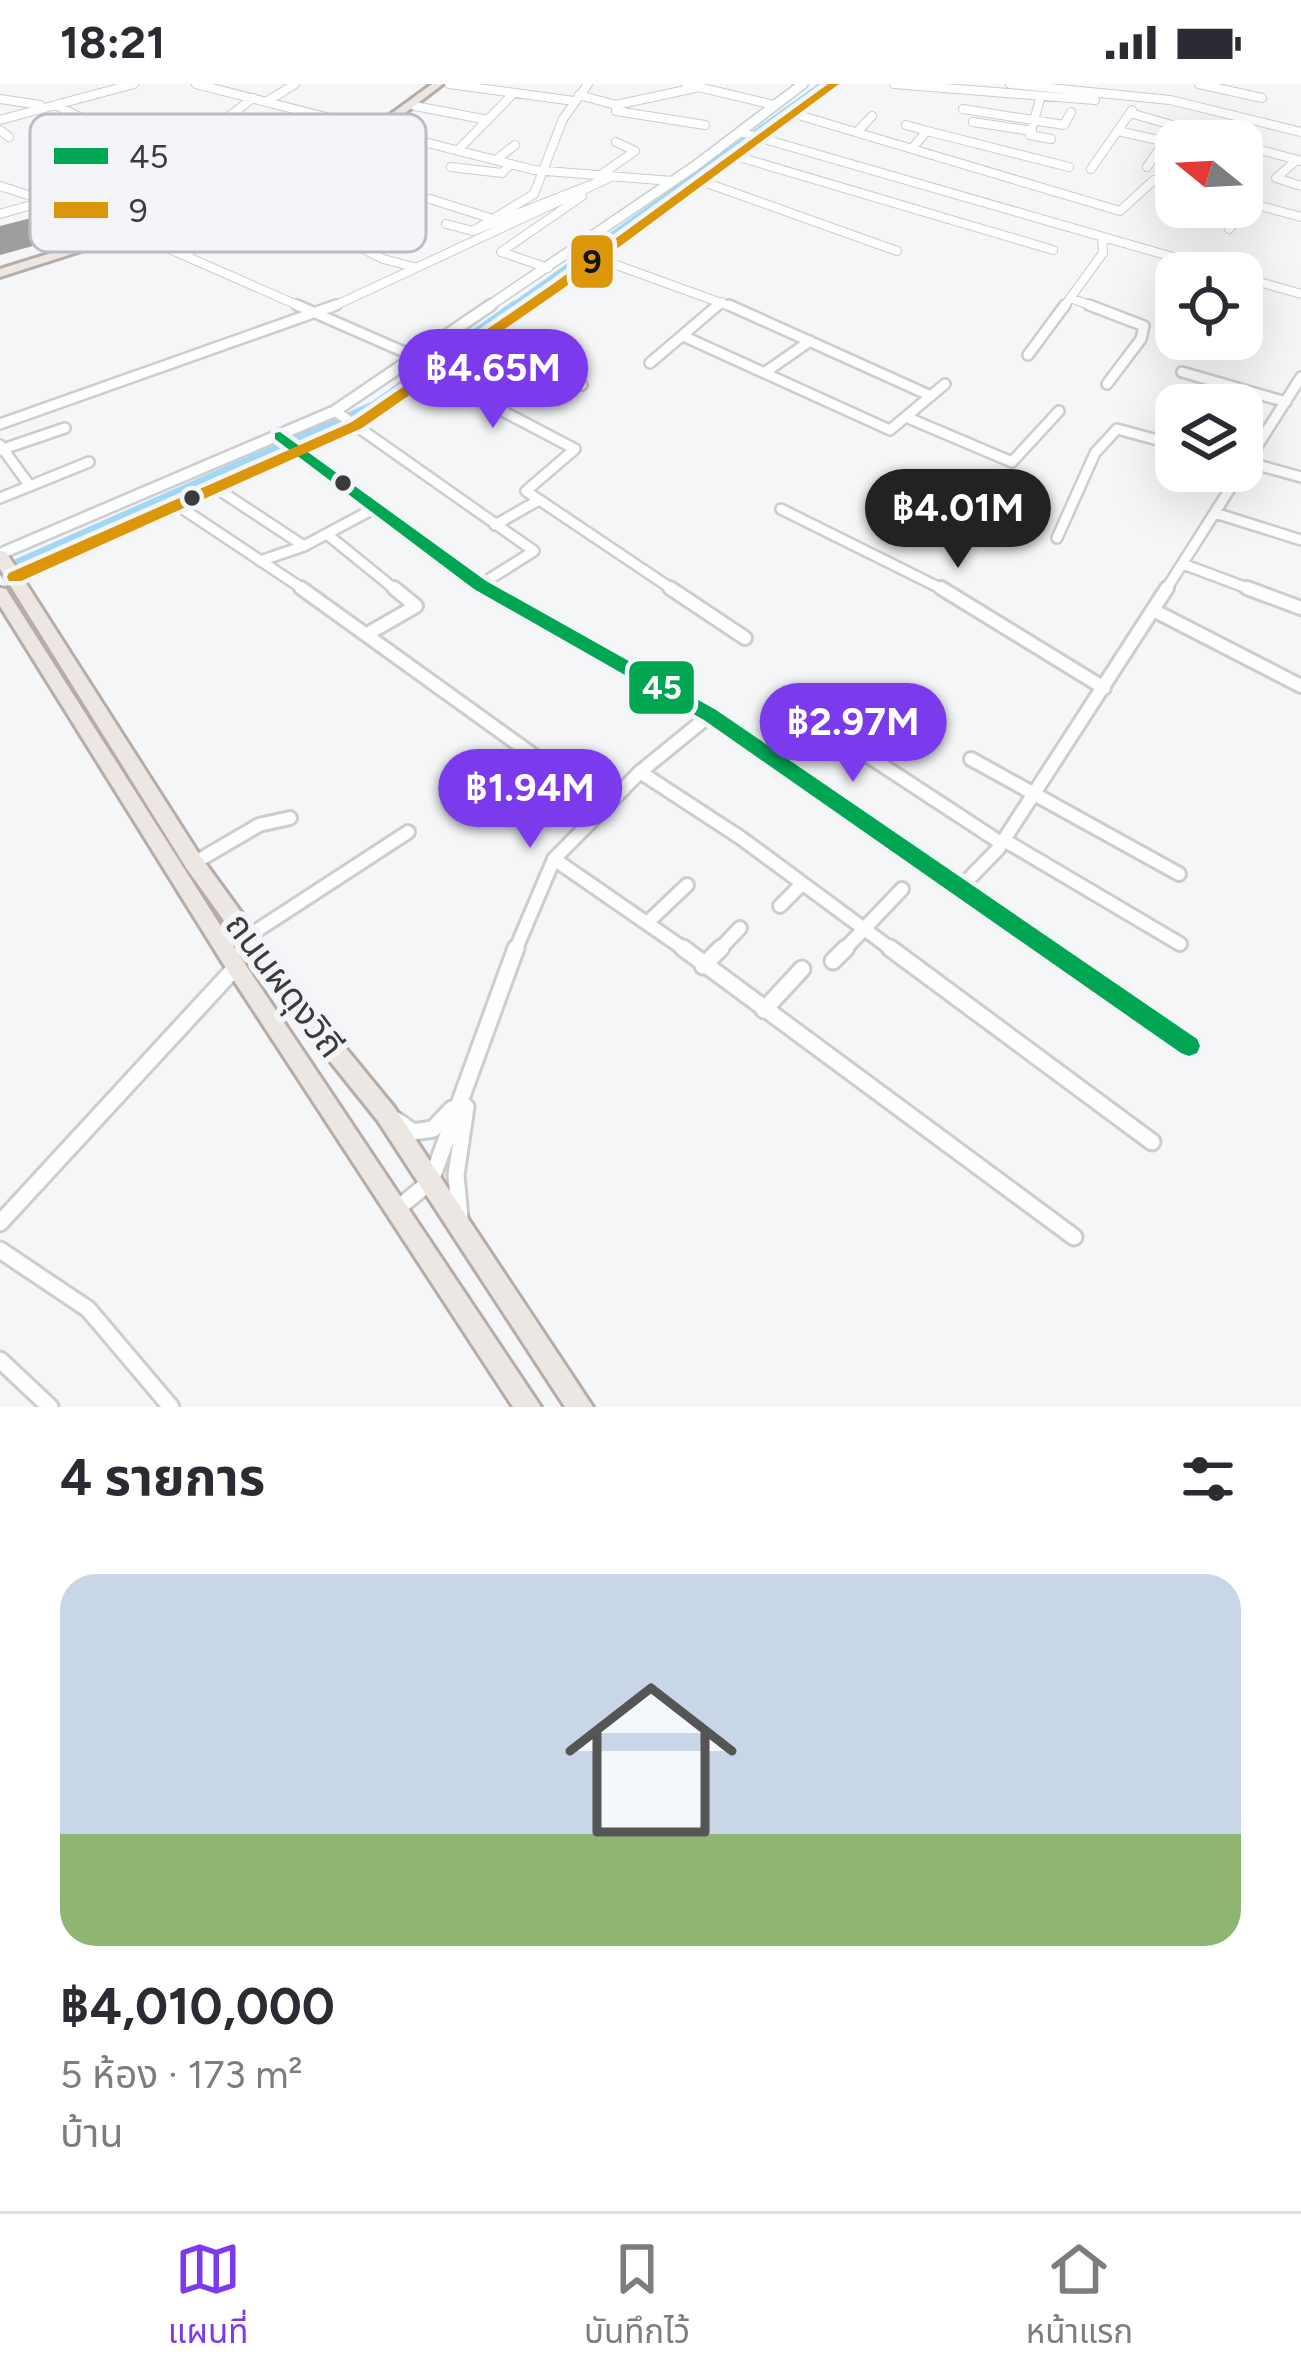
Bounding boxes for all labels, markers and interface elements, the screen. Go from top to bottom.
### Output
text: 18:21 [60,15,165,69]
legend [30,114,426,252]
north arrow [1155,120,1263,228]
map controls [1155,120,1263,492]
text: 45 [129,137,168,176]
text: 9 [129,191,148,230]
line badge: 9 [569,233,615,290]
text: 9 [582,242,602,281]
button: locate [1155,252,1263,360]
pin: ฿4.65M [395,329,591,431]
text: ฿4.65M [425,344,561,391]
button: layers [1155,384,1263,492]
pin: ฿4.01M [860,469,1056,571]
unlabelled marker [332,472,354,494]
text: ฿4.01M [892,484,1024,531]
unlabelled marker [181,487,203,509]
line badge: 45 [627,659,696,716]
text: 45 [642,668,682,707]
pin: ฿2.97M [755,683,951,785]
text: ฿2.97M [787,698,919,745]
pin: ฿1.94M [432,749,628,851]
text: ฿1.94M [465,764,595,811]
street label: ถนนผดุงวิถี [217,904,353,1066]
icon: filters [1175,1446,1241,1512]
text: 4 รายการ [60,1447,265,1508]
icon: home [543,1652,759,1868]
text: ฿4,010,000 [60,1976,335,2037]
text: 5 ห้อง · 173 m² [60,2051,303,2098]
text: บ้าน [60,2110,123,2157]
tab: แผนที่ [168,2236,248,2358]
tab: บันทึกไว้ [584,2236,690,2358]
tab: หน้าแรก [1026,2236,1133,2358]

